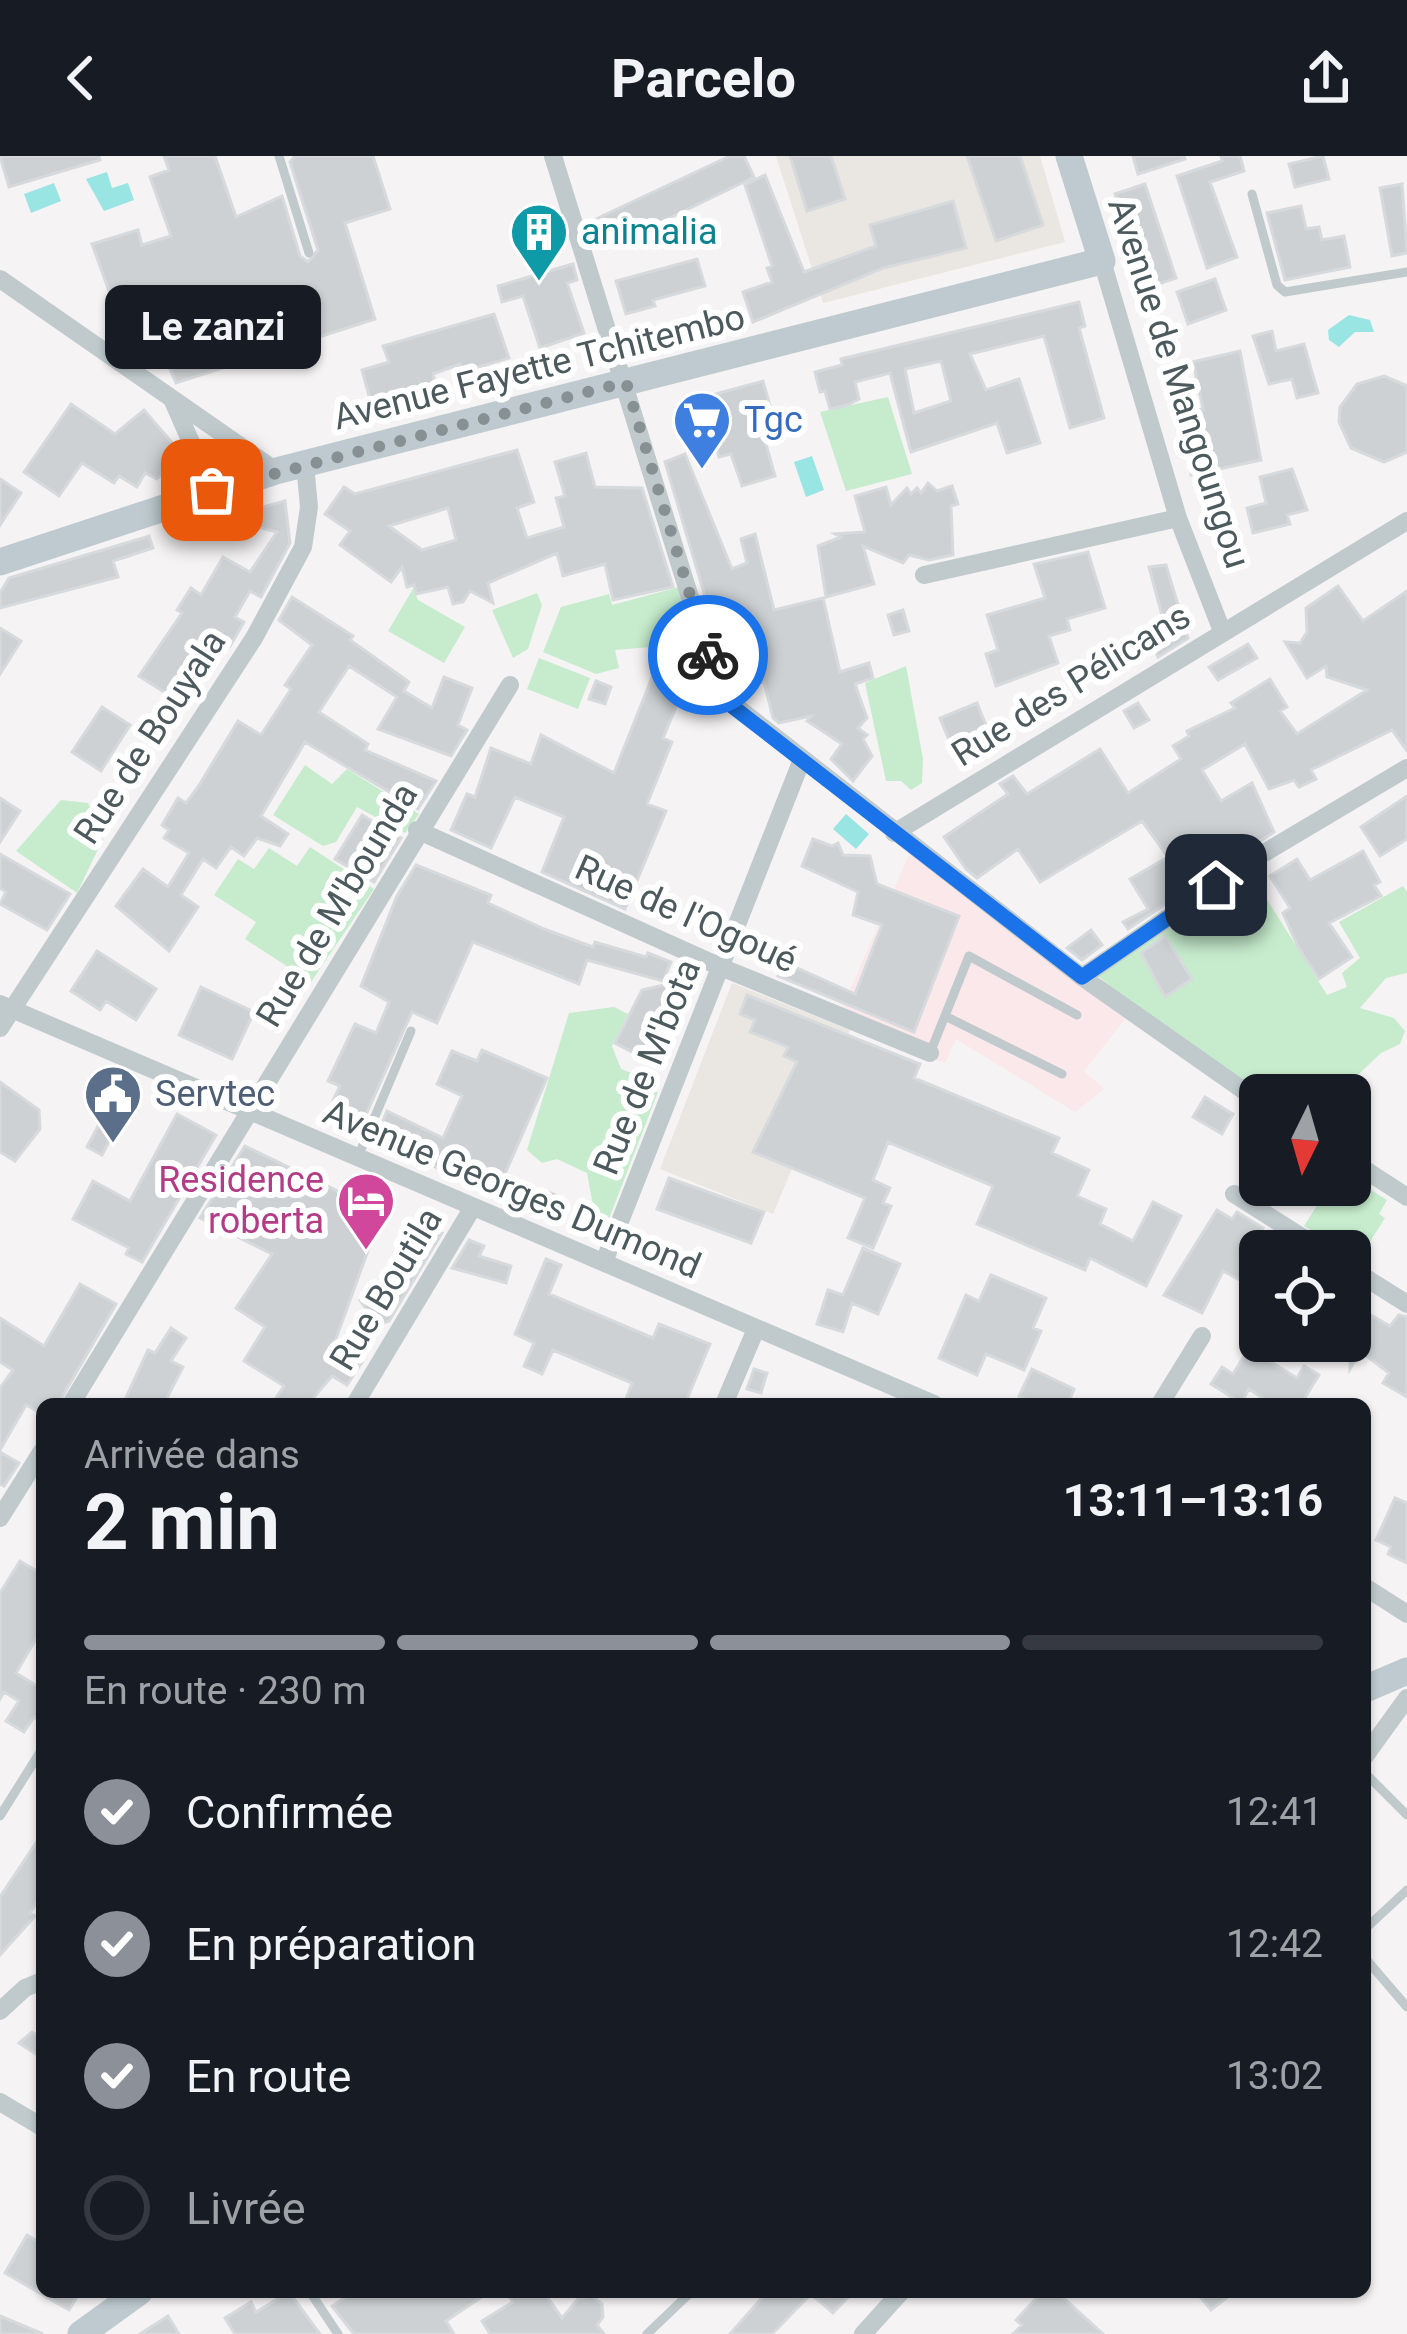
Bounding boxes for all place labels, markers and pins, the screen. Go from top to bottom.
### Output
building icon: animalia [508,201,570,283]
place label: animalia [581,211,717,253]
callout: Le zanzi [104,286,320,370]
supermarket icon: Tgc [671,389,733,471]
place label: Tgc [744,399,803,441]
pin [161,439,263,541]
pin [1165,834,1267,936]
public building icon: Servtec [82,1063,144,1145]
place label: Servtec [155,1073,275,1115]
place label: Residence roberta [158,1159,324,1242]
hotel icon: Residence roberta [335,1170,397,1252]

